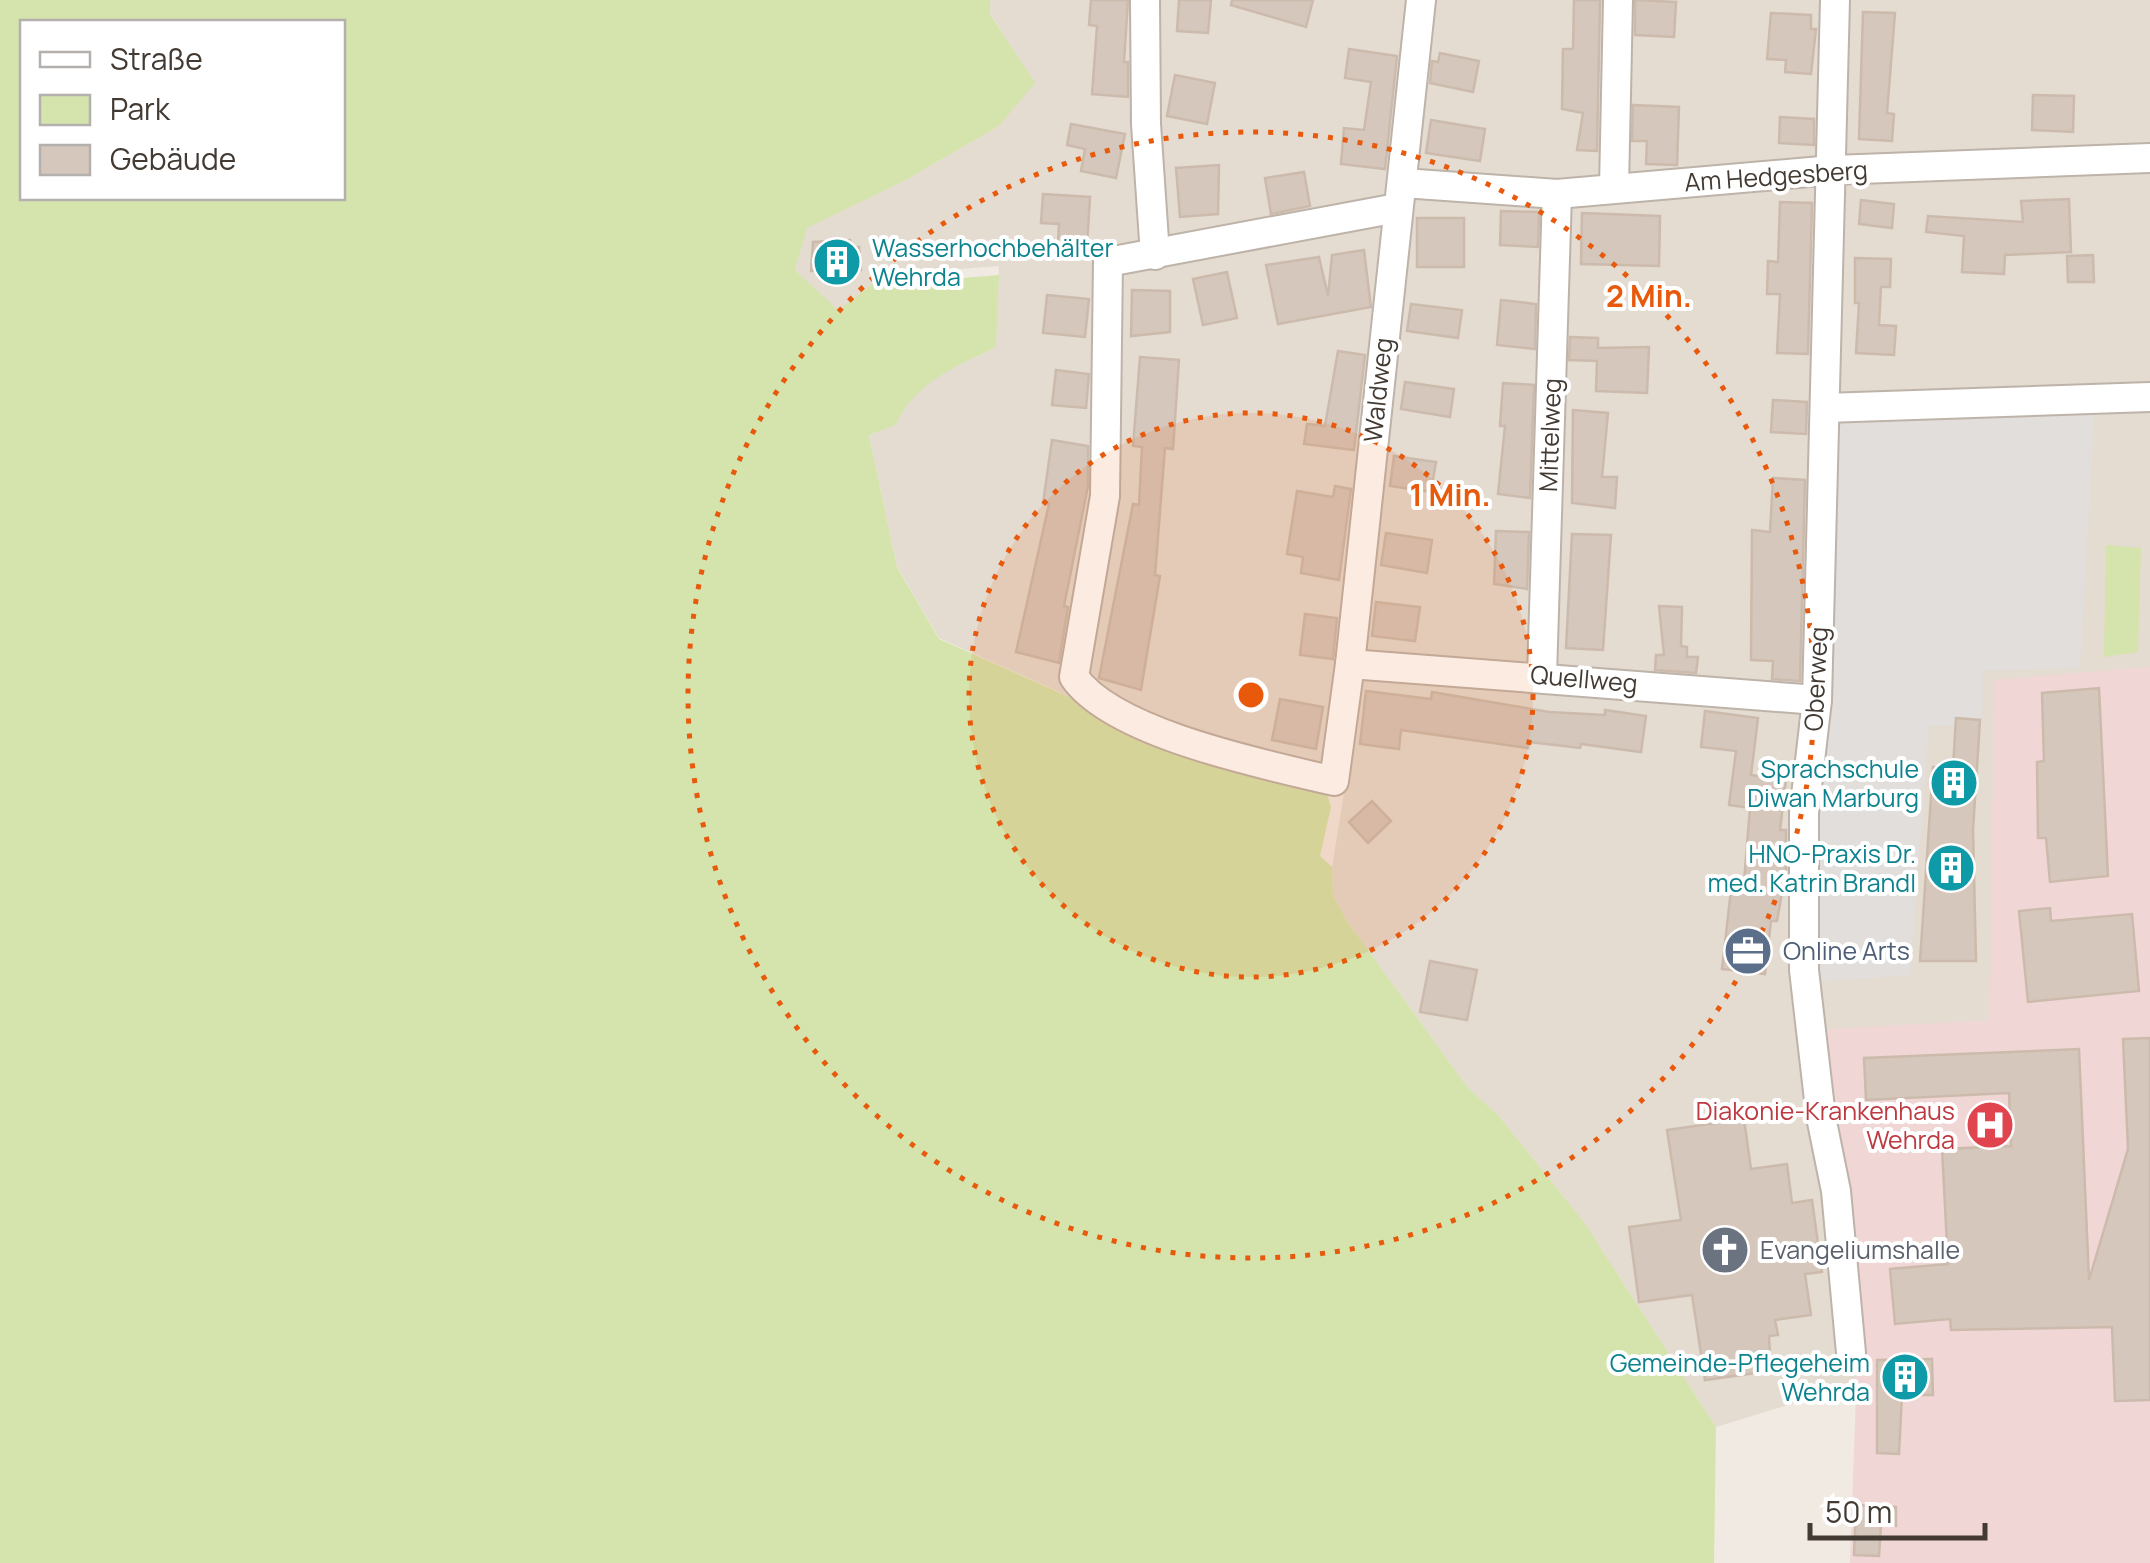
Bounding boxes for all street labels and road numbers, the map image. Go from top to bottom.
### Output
street label: Am Hedgesberg [1683,152,1869,199]
street label: Waldweg [1355,336,1400,444]
street label: Mittelweg [1530,377,1569,493]
street label: Oberweg [1795,626,1836,732]
street label: Quellweg [1529,656,1639,701]

